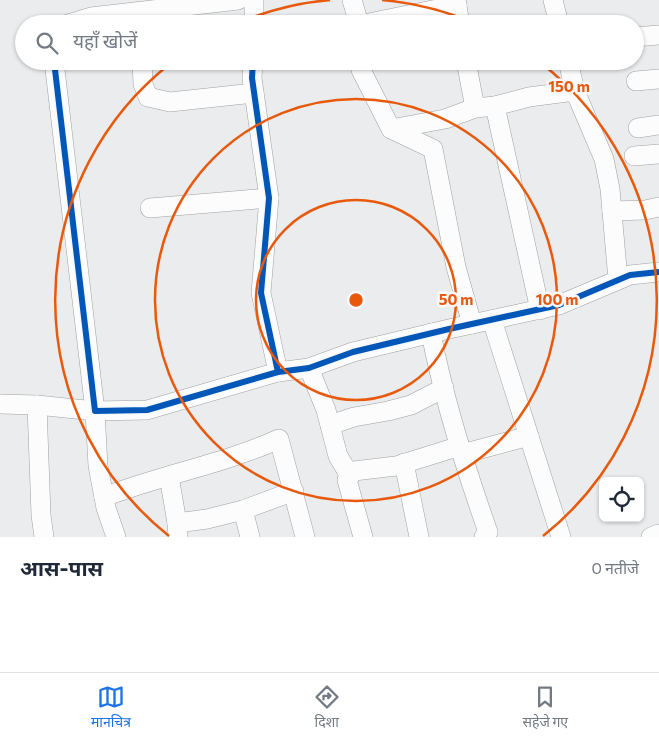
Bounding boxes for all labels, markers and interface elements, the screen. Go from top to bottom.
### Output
search box [15,15,644,70]
icon: search [33,29,61,57]
text: यहाँ खोजें [73,29,137,52]
text: 150 m [548,77,590,95]
text: 50 m [439,290,473,308]
text: 100 m [536,290,578,308]
centre of rings [347,291,365,309]
map controls [599,477,644,522]
button: locate [599,477,644,522]
text: आस-पास [20,555,103,580]
text: 0 नतीजे [591,558,639,577]
tab: मानचित्र [91,683,131,733]
tab: दिशा [313,683,341,733]
tab: सहेजे गए [523,683,568,733]

